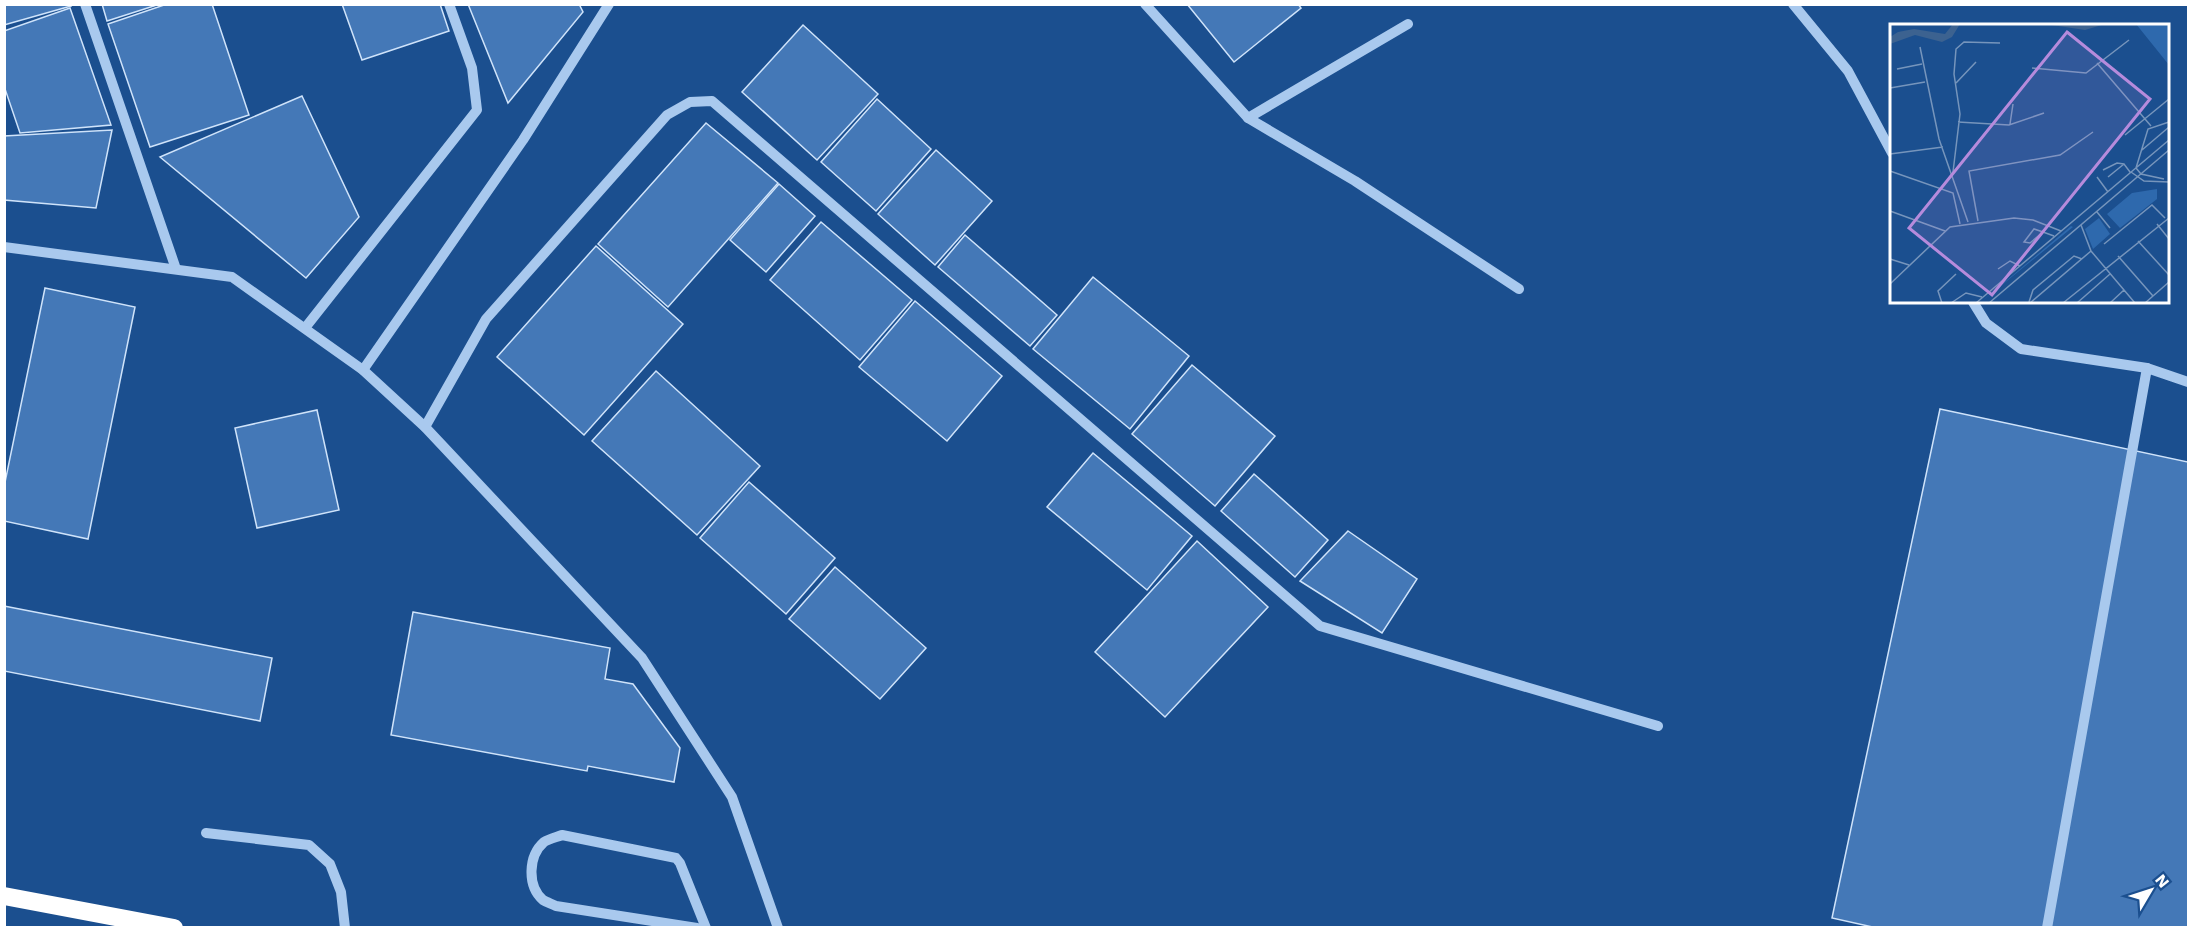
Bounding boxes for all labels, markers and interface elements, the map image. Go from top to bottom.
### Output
inset map [1890,24,2169,303]
north arrow [2121,860,2181,920]
text: N [2151,870,2173,891]

